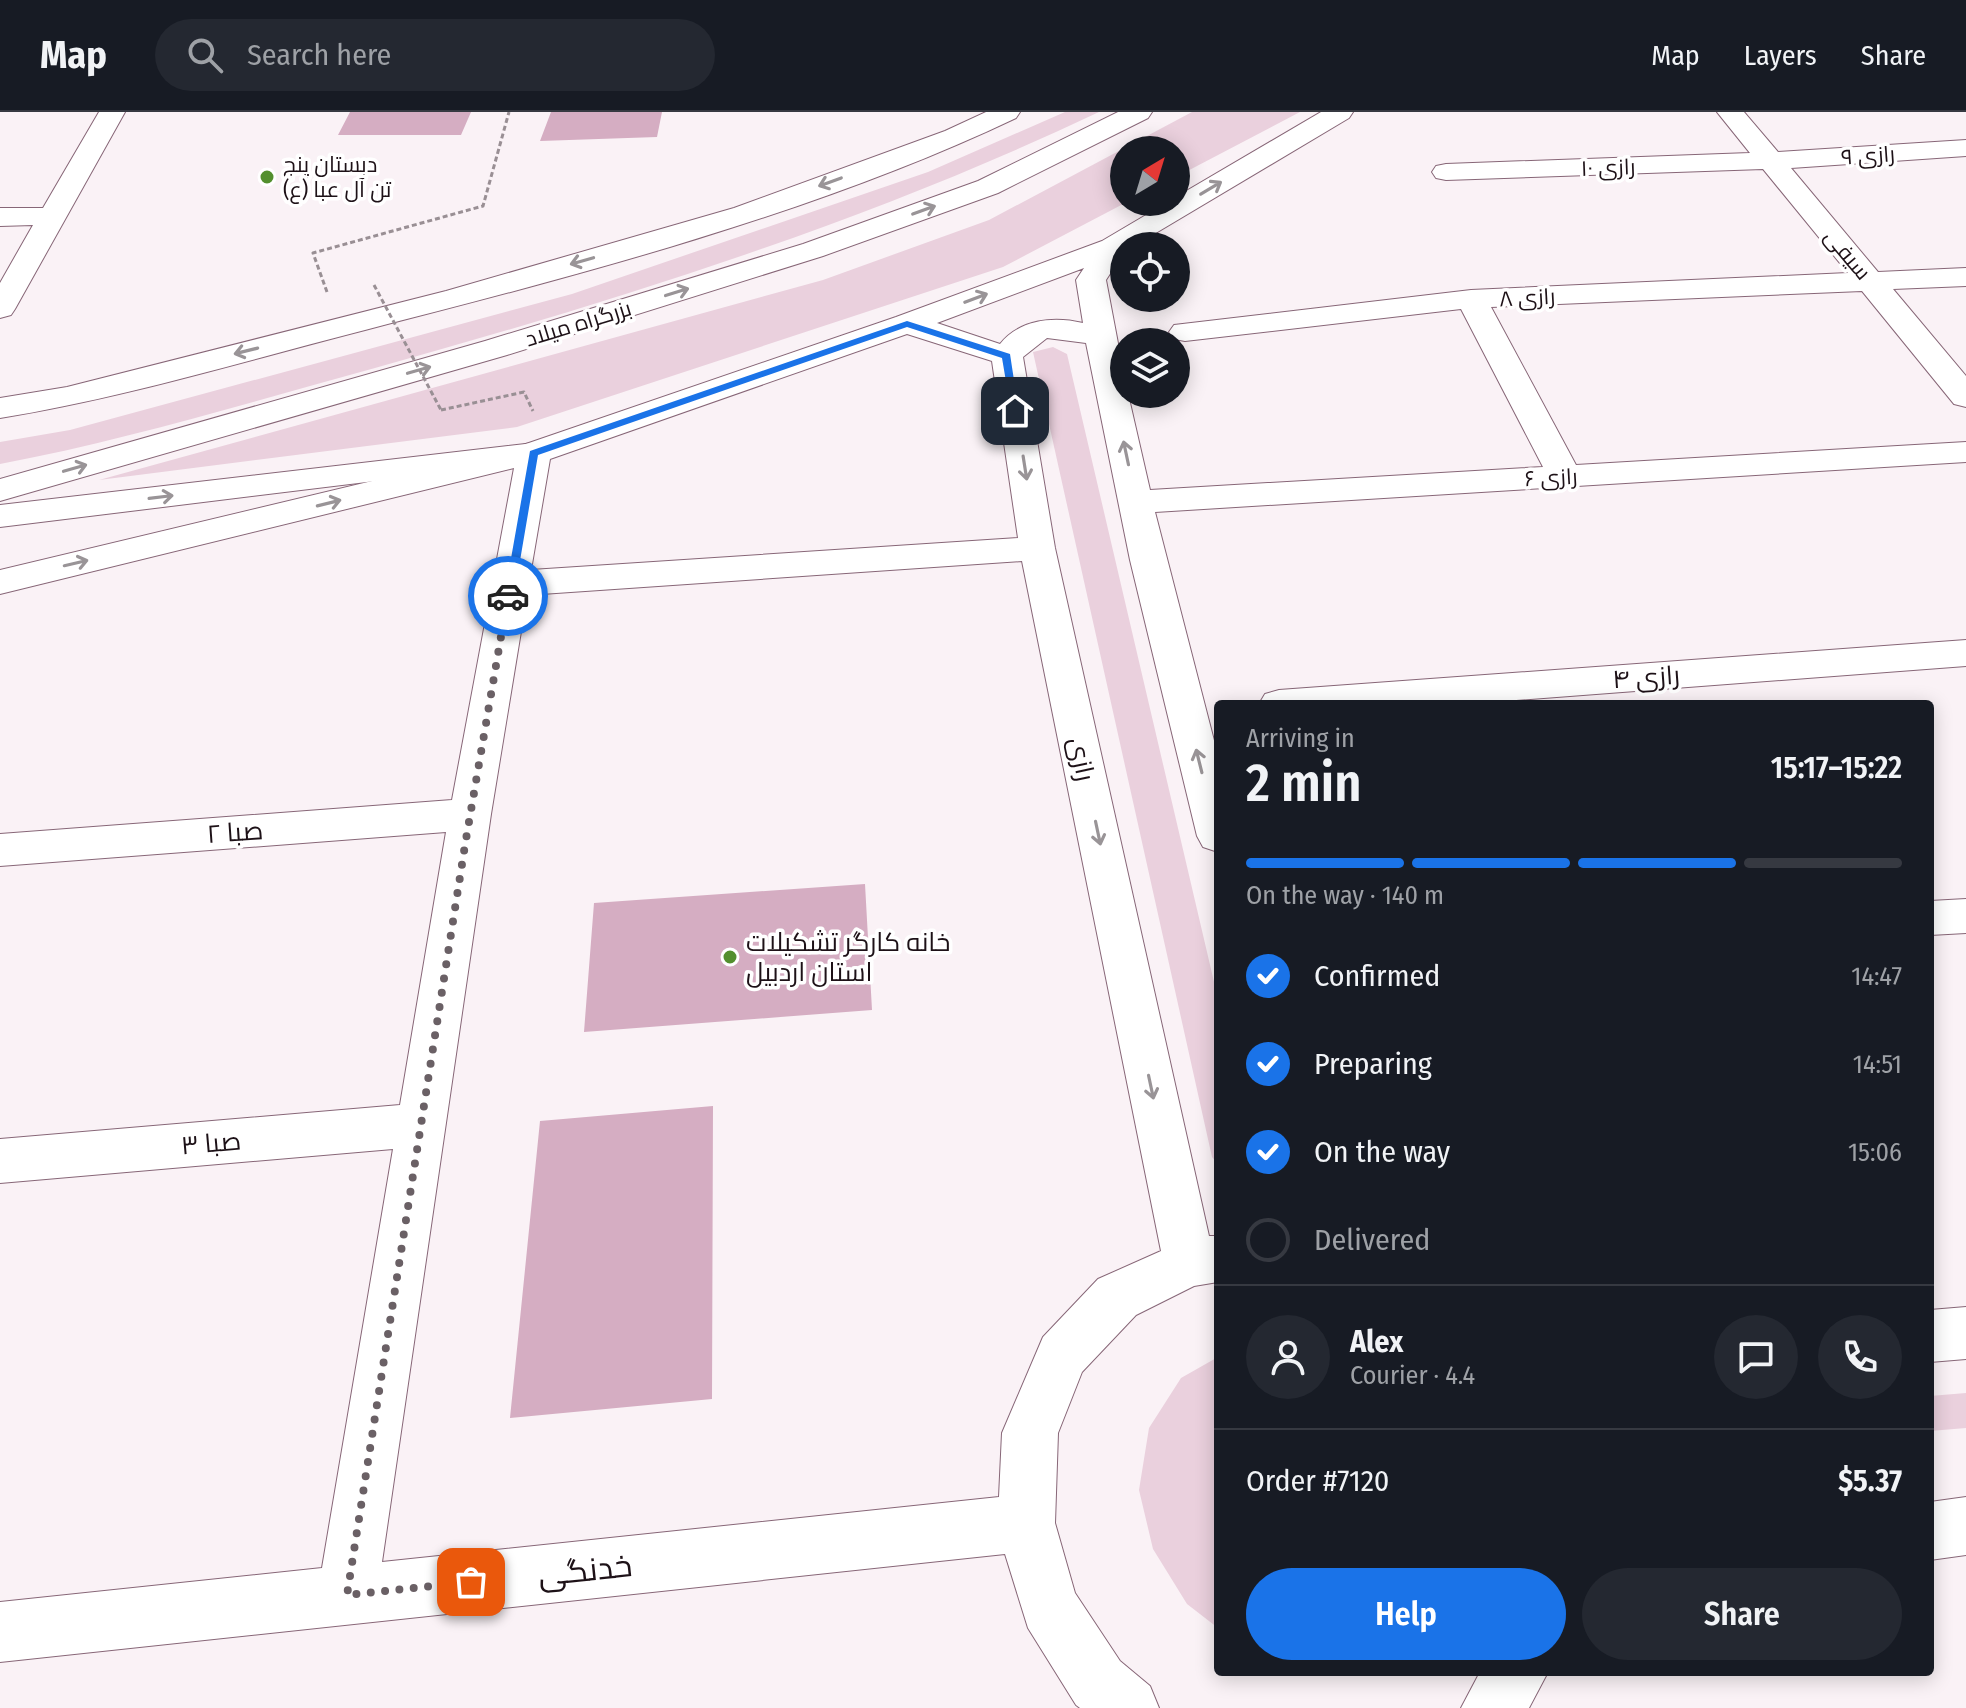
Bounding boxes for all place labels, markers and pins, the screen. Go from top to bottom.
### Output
place label: دبستان پنج تن آل عبا (ع) [283,151,392,204]
marker: دبستان پنج تن آل عبا (ع) [258,168,276,186]
pin [981,377,1049,445]
place label: خانه کارگر تشکیلات استان اردبیل [746,927,950,988]
marker: خانه کارگر تشکیلات استان اردبیل [721,948,739,966]
pin [437,1548,505,1616]

